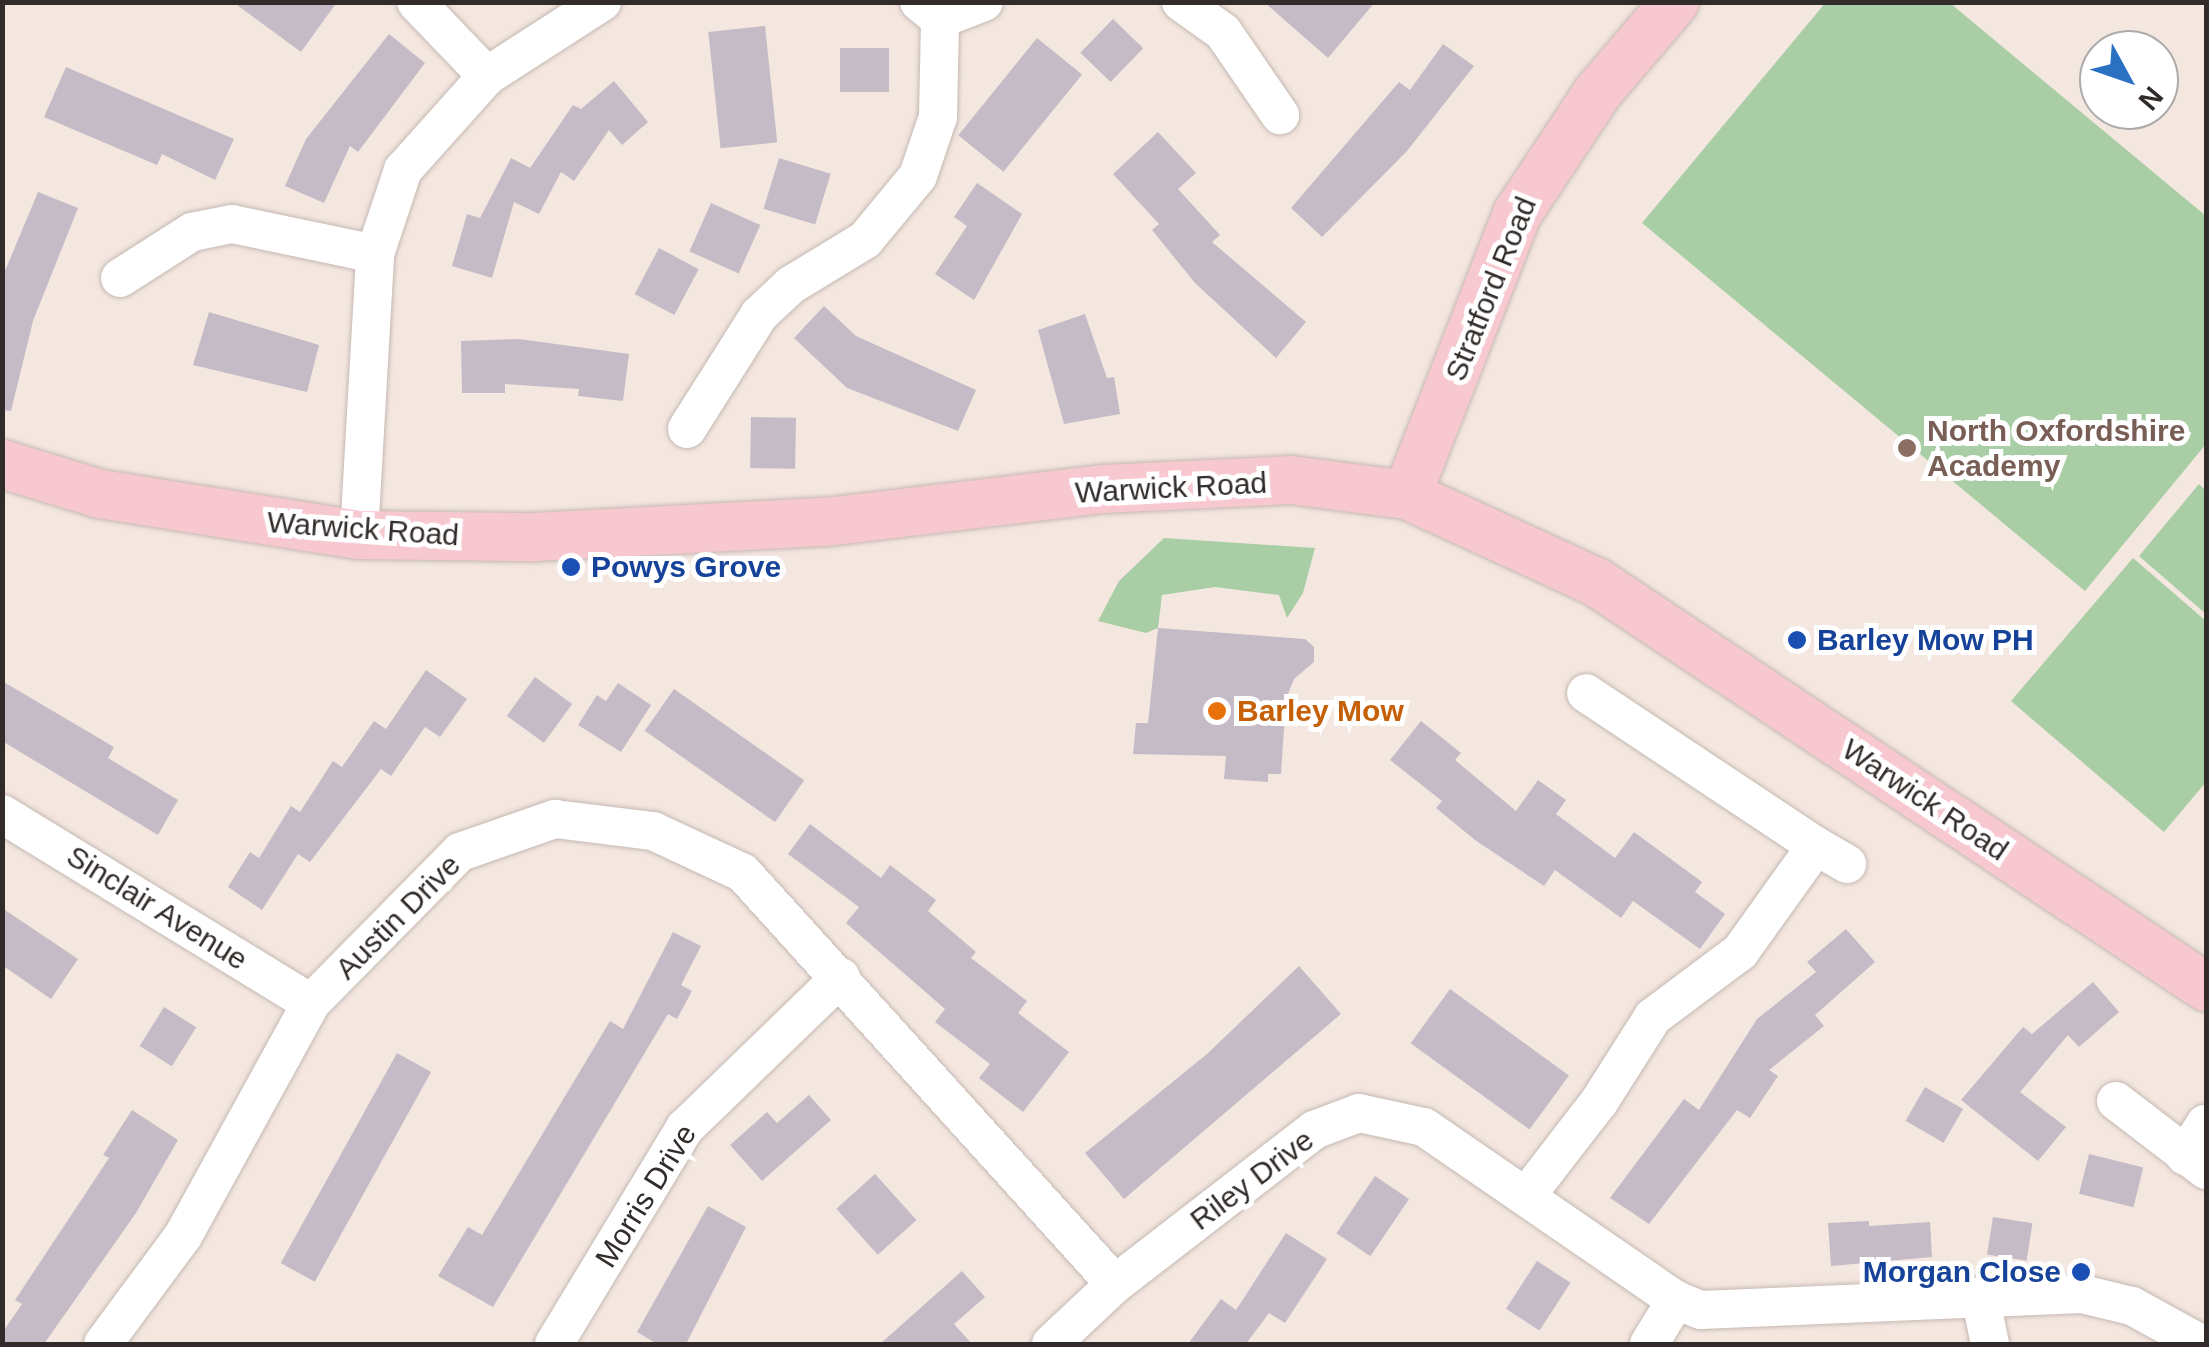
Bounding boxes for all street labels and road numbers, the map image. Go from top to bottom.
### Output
street label: Stratford Road [1438,192,1544,386]
street label: Warwick Road [1074,465,1268,511]
street label: Warwick Road [266,504,460,554]
street label: Warwick Road [1835,731,2015,869]
street label: Sinclair Avenue [59,838,255,978]
street label: Austin Drive [328,847,468,987]
street label: Morris Drive [588,1118,704,1274]
street label: Riley Drive [1183,1122,1321,1238]

